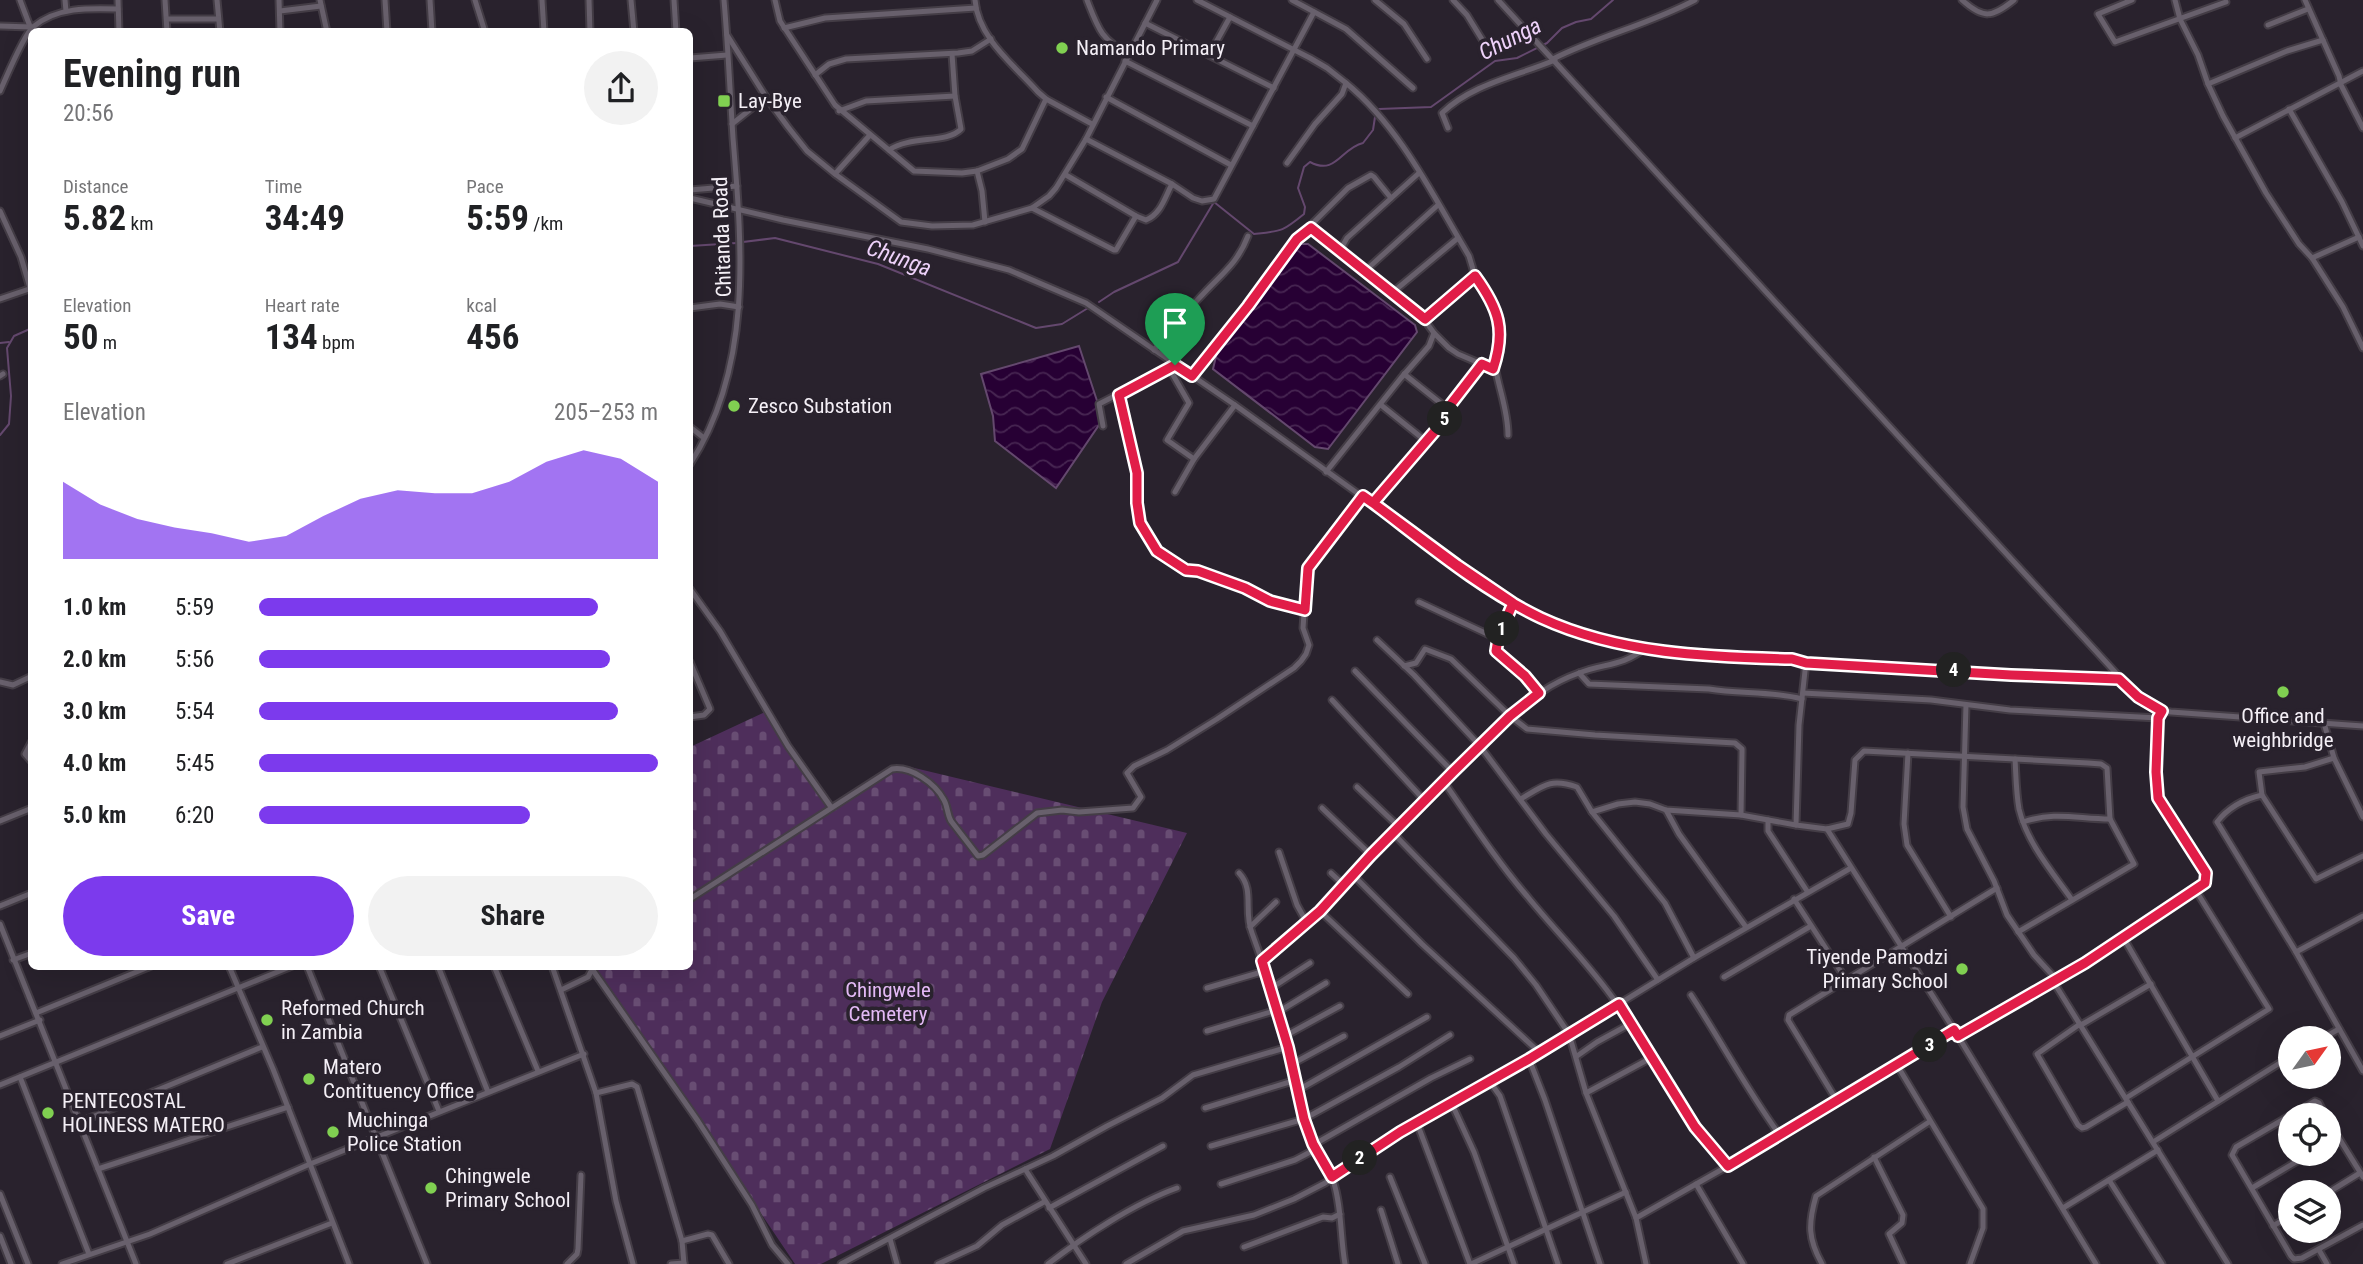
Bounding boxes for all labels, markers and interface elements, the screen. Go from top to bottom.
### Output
water label: Chunga [1474,12,1546,66]
place label: Namando Primary [1076,36,1225,60]
marker: Namando Primary [1054,40,1070,56]
button: share [584,51,658,125]
text: Evening run [63,52,241,96]
place label: Lay-Bye [738,89,802,113]
marker: Lay-Bye [716,93,732,109]
text: 20:56 [63,100,114,127]
text: Distance [63,175,128,198]
text: Time [265,175,302,198]
text: Pace [466,175,504,198]
street label: Chitanda Road [708,176,736,298]
text: 5.82 [63,198,126,239]
text: 34:49 [265,198,345,239]
text: 5:59 [466,198,529,239]
text: km [126,212,153,235]
text: /km [529,212,563,235]
water label: Chunga [863,234,935,282]
pin [1145,293,1205,365]
text: Elevation [63,294,131,317]
text: Heart rate [265,294,340,317]
text: kcal [466,294,497,317]
icon: arrive [1156,304,1194,342]
text: 50 [63,317,98,358]
text: 134 [265,317,318,358]
text: 456 [466,317,519,358]
text: m [98,331,117,354]
text: bpm [318,331,355,354]
place label: Zesco Substation [748,394,892,418]
marker: Zesco Substation [726,398,742,414]
text: Elevation [63,399,146,426]
text: 205–253 m [554,399,658,426]
pin: 5 [1428,402,1462,436]
text: 5 [1440,407,1449,430]
text: 1.0 km [63,594,126,621]
text: 5:59 [175,594,214,621]
pin: 1 [1484,612,1520,646]
text: 1 [1497,617,1506,640]
text: 2.0 km [63,646,126,673]
text: 5:56 [175,646,214,673]
pin: 4 [1937,652,1972,688]
text: 4 [1949,658,1958,681]
marker: Office and weighbridge [2275,684,2291,700]
text: 3.0 km [63,698,126,725]
text: 5:54 [175,698,214,725]
place label: Office and weighbridge [2232,704,2334,752]
text: 4.0 km [63,750,126,777]
text: 5:45 [175,750,214,777]
text: 5.0 km [63,802,126,829]
text: 6:20 [175,802,214,829]
button: Save [63,876,354,956]
button: Share [368,876,658,956]
place label: Tiyende Pamodzi Primary School [1806,945,1948,993]
marker: Tiyende Pamodzi Primary School [1954,961,1970,977]
park label: Chingwele Cemetery [845,978,931,1026]
place label: Reformed Church in Zambia [281,996,425,1044]
marker: Reformed Church in Zambia [259,1012,275,1028]
north arrow [2278,1026,2342,1088]
map controls [2278,1026,2341,1243]
pin: 3 [1912,1028,1948,1062]
text: 3 [1925,1033,1934,1056]
place label: Matero Contituency Office [323,1055,474,1103]
marker: Matero Contituency Office [301,1071,317,1087]
place label: PENTECOSTAL HOLINESS MATERO [62,1089,225,1137]
button: locate [2278,1103,2341,1166]
marker: PENTECOSTAL HOLINESS MATERO [40,1105,56,1121]
place label: Muchinga Police Station [347,1108,462,1156]
marker: Muchinga Police Station [325,1124,341,1140]
pin: 2 [1342,1140,1378,1176]
text: 2 [1355,1146,1364,1169]
place label: Chingwele Primary School [445,1164,571,1212]
marker: Chingwele Primary School [423,1180,439,1196]
button: layers [2278,1180,2341,1243]

